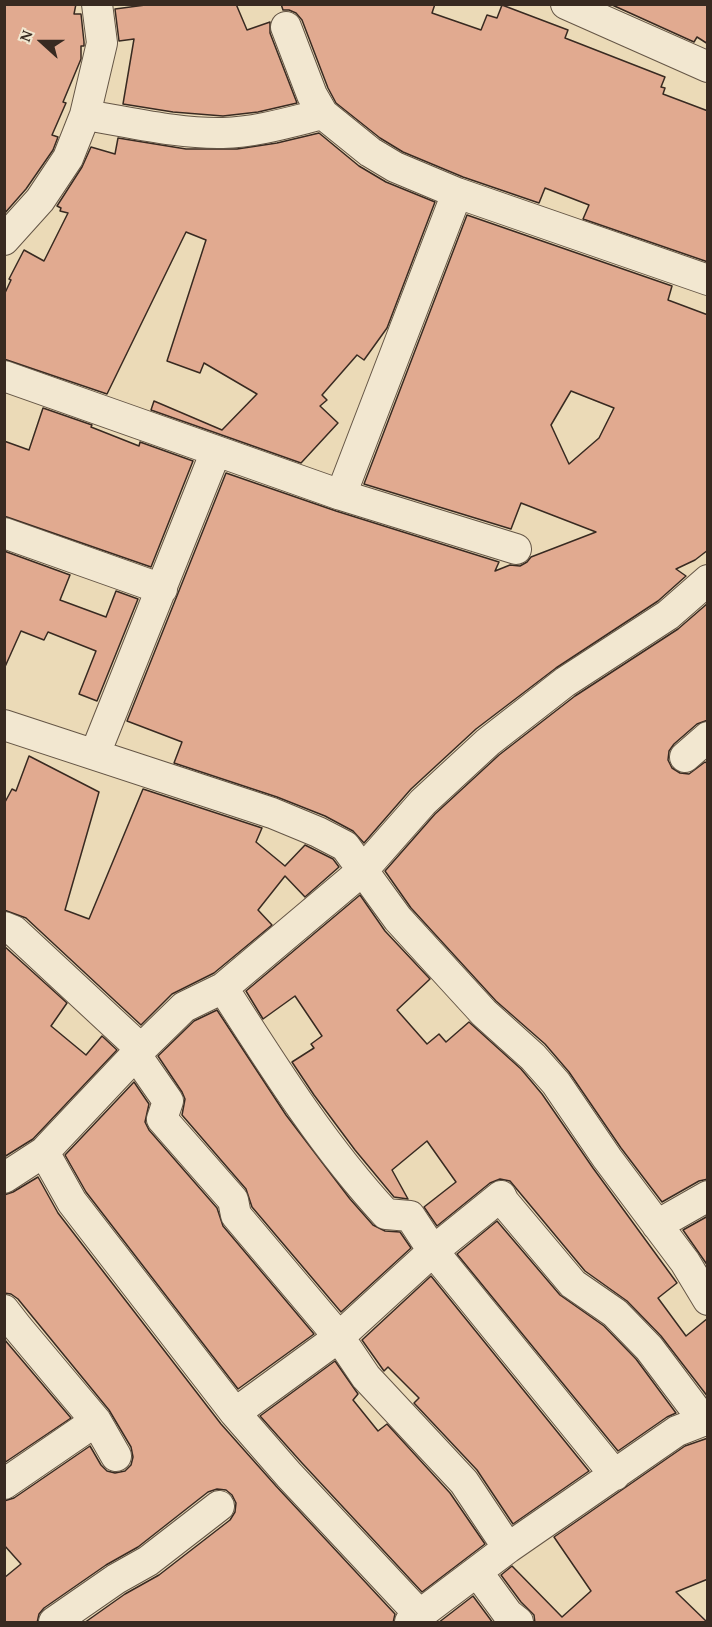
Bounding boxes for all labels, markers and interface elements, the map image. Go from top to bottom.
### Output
north arrow [12,12,72,72]
text: N [12,26,38,45]

